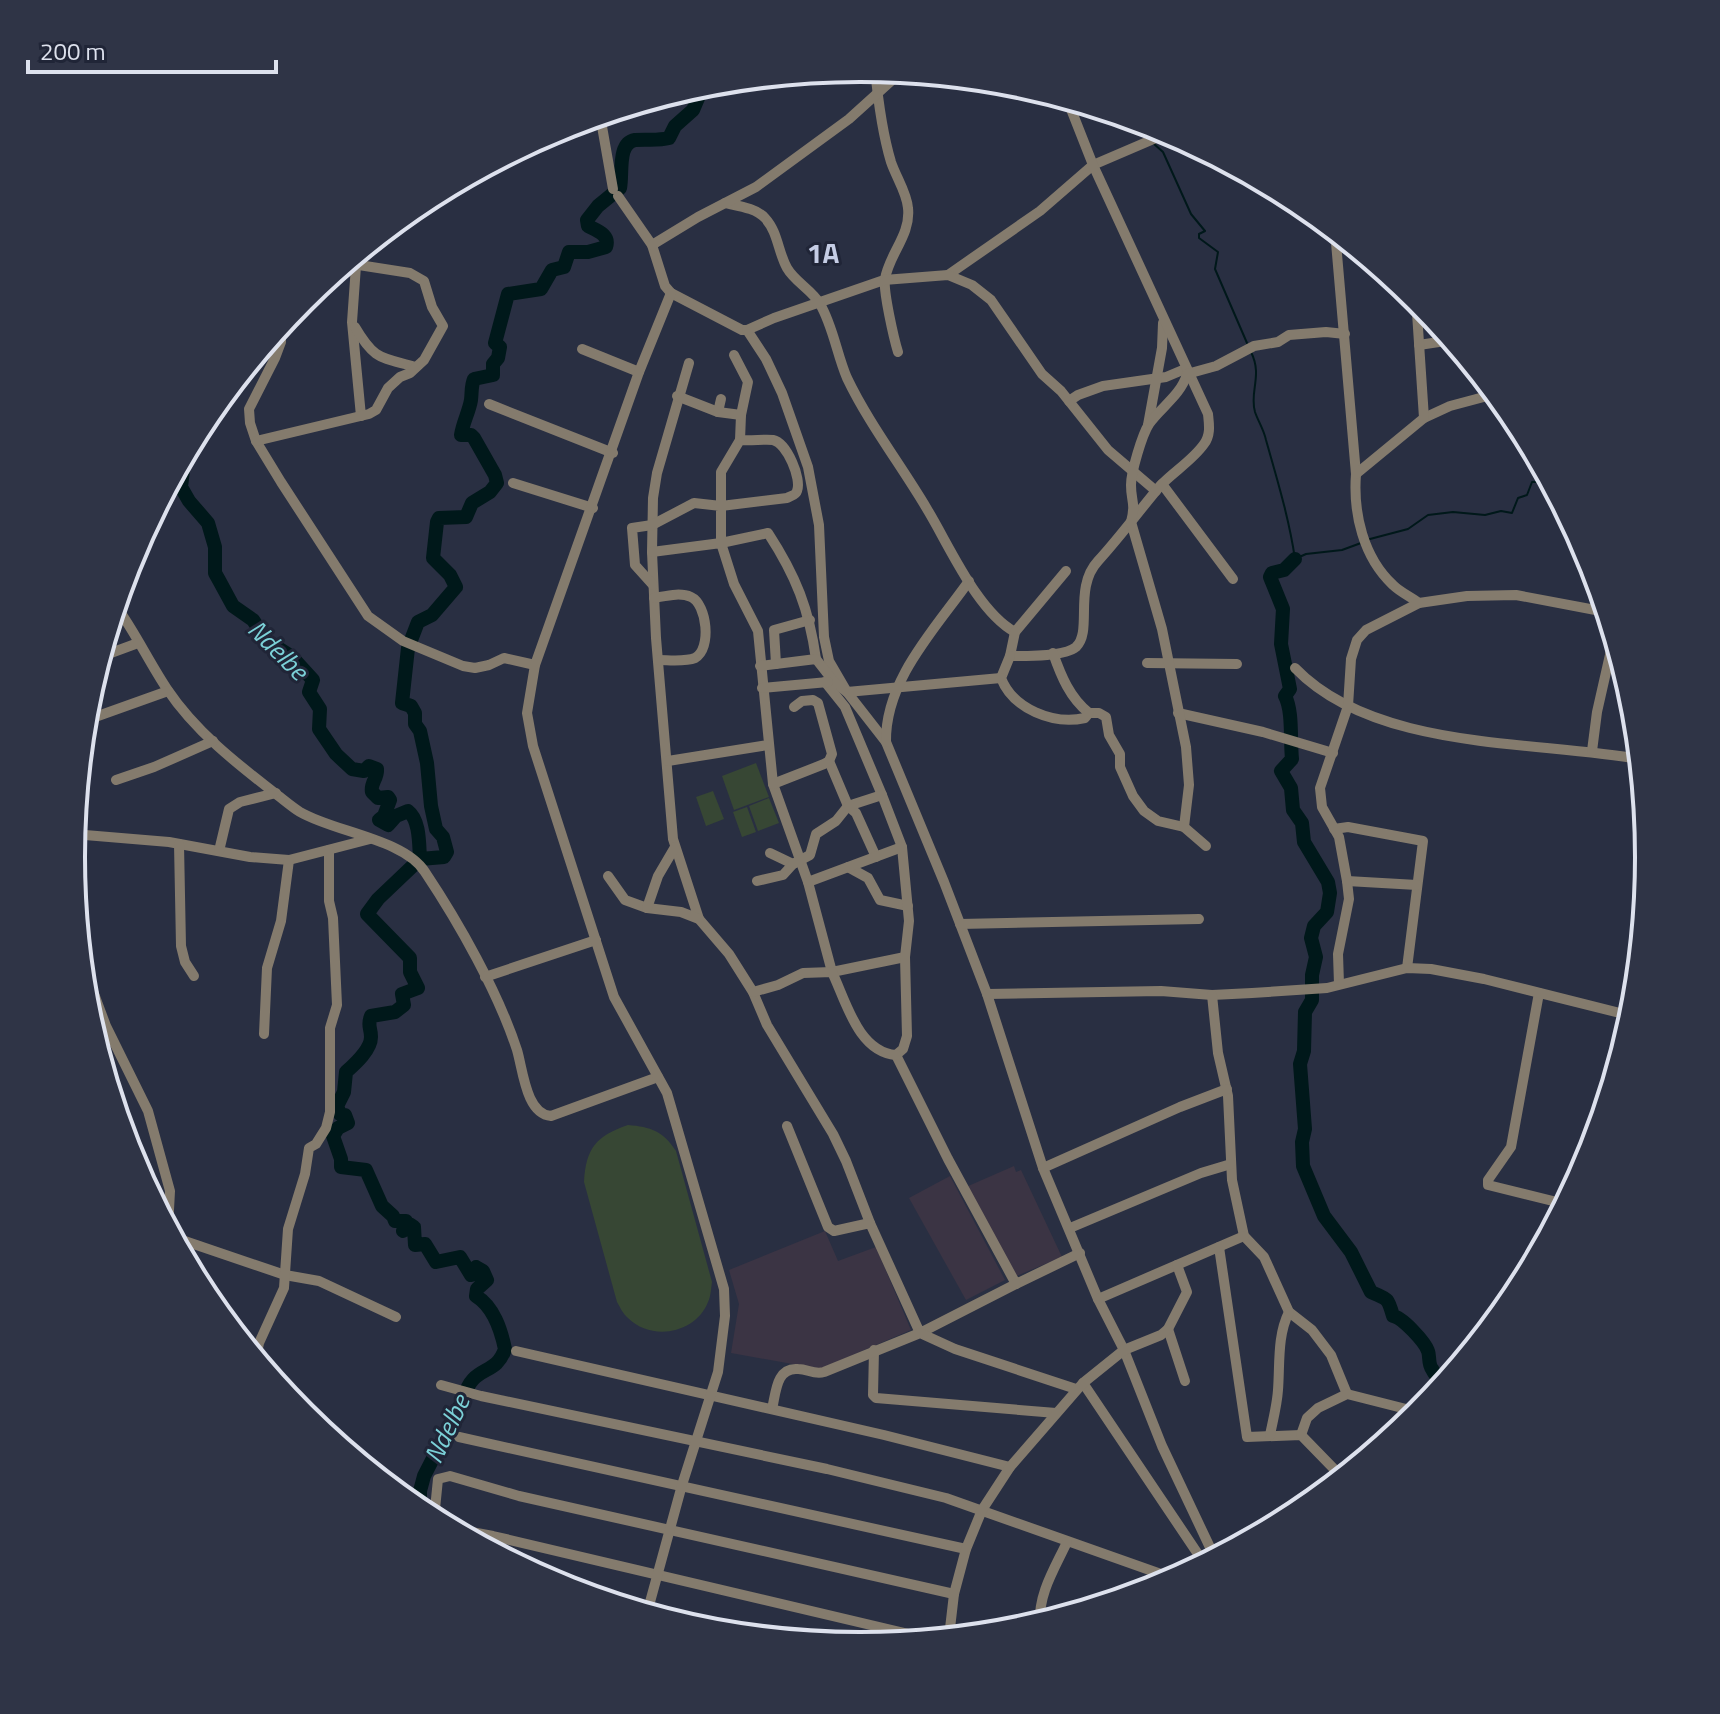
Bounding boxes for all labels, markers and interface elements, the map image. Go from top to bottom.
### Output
scale bar [28,24,276,74]
text: 200 m [40,33,106,69]
district label: 1A [807,231,839,274]
water label: Ndelbe [239,610,319,690]
water label: Ndelbe [414,1386,480,1470]

